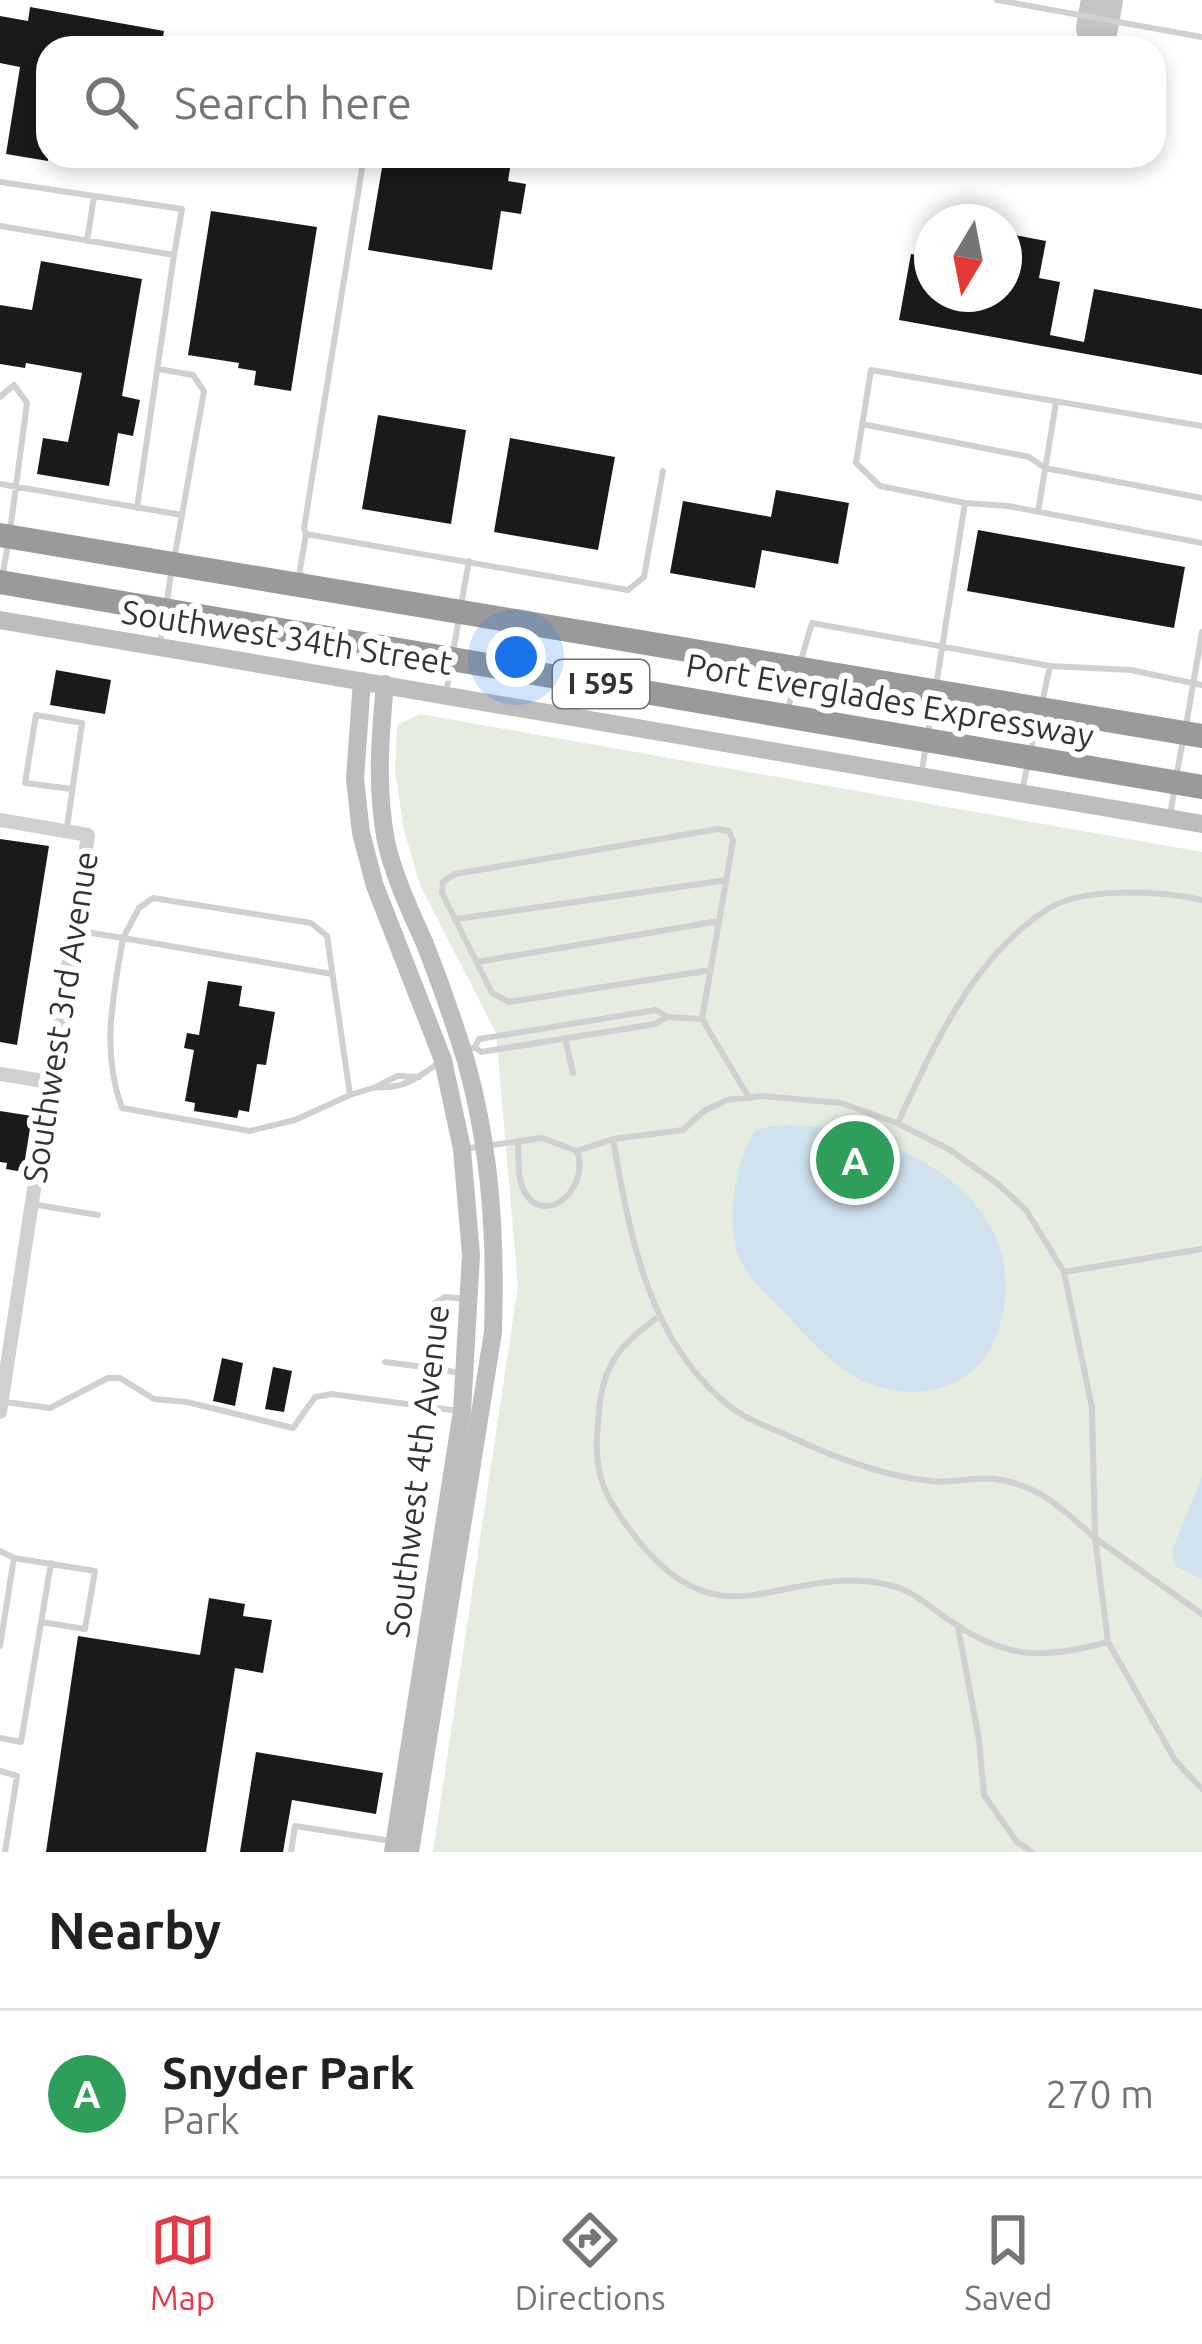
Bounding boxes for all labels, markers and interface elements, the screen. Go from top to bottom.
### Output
search box [36,36,1166,168]
icon: search [78,69,144,135]
text: Search here [174,77,412,128]
north arrow [914,204,1022,312]
street label: Southwest 34th Street [119,592,455,681]
your location [486,627,546,687]
street label: Port Everglades Expressway [683,645,1097,754]
road number: I 595 [553,660,649,708]
street label: Southwest 3rd Avenue [15,849,104,1185]
pin: A [816,1115,894,1205]
street label: Southwest 4th Avenue [378,1302,455,1639]
text: Nearby [48,1901,221,1959]
text: Snyder Park [162,2047,415,2098]
text: A [73,2072,101,2115]
text: 270 m [1045,2072,1154,2115]
text: Park [162,2098,240,2141]
tab: Map [150,2207,216,2316]
tab: Directions [515,2207,665,2316]
tab: Saved [965,2207,1052,2316]

